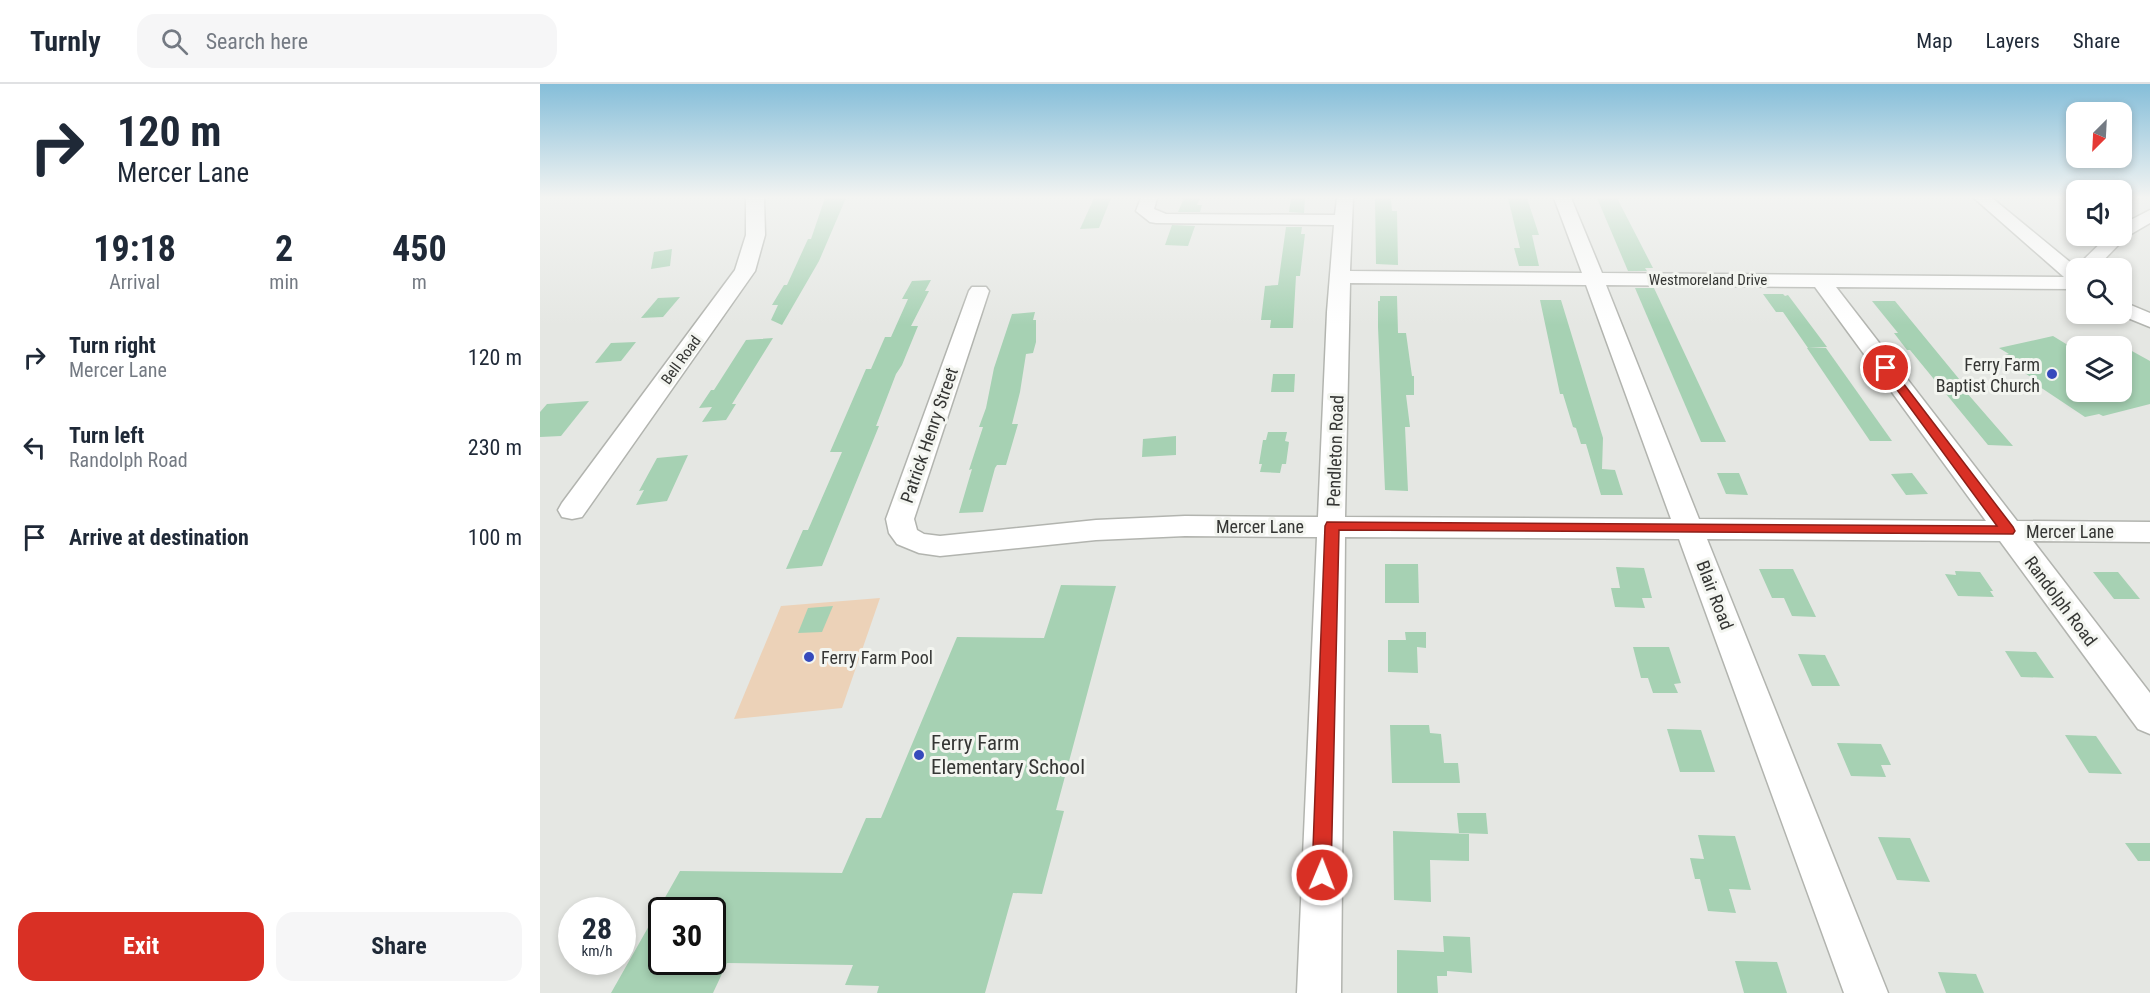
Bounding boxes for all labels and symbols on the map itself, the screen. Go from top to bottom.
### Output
north arrow [2066,102,2132,168]
street label: Westmoreland Drive [1649,271,1767,289]
street label: Bell Road [657,332,705,388]
pin [1860,342,1911,393]
place label: Ferry Farm Baptist Church [1936,354,2040,396]
street label: Patrick Henry Street [896,365,962,505]
marker: Ferry Farm Baptist Church [2045,367,2059,381]
street label: Pendleton Road [1323,395,1347,507]
street label: Mercer Lane [1216,516,1304,537]
street label: Mercer Lane [2026,521,2114,542]
street label: Randolph Road [2020,552,2102,650]
street label: Blair Road [1692,557,1738,633]
place label: Ferry Farm Pool [821,647,933,668]
marker: Ferry Farm Pool [802,650,816,664]
place label: Ferry Farm Elementary School [931,731,1085,779]
marker: Ferry Farm Elementary School [912,748,926,762]
position arrow [1290,843,1354,907]
speed limit sign: 30 [648,897,726,975]

